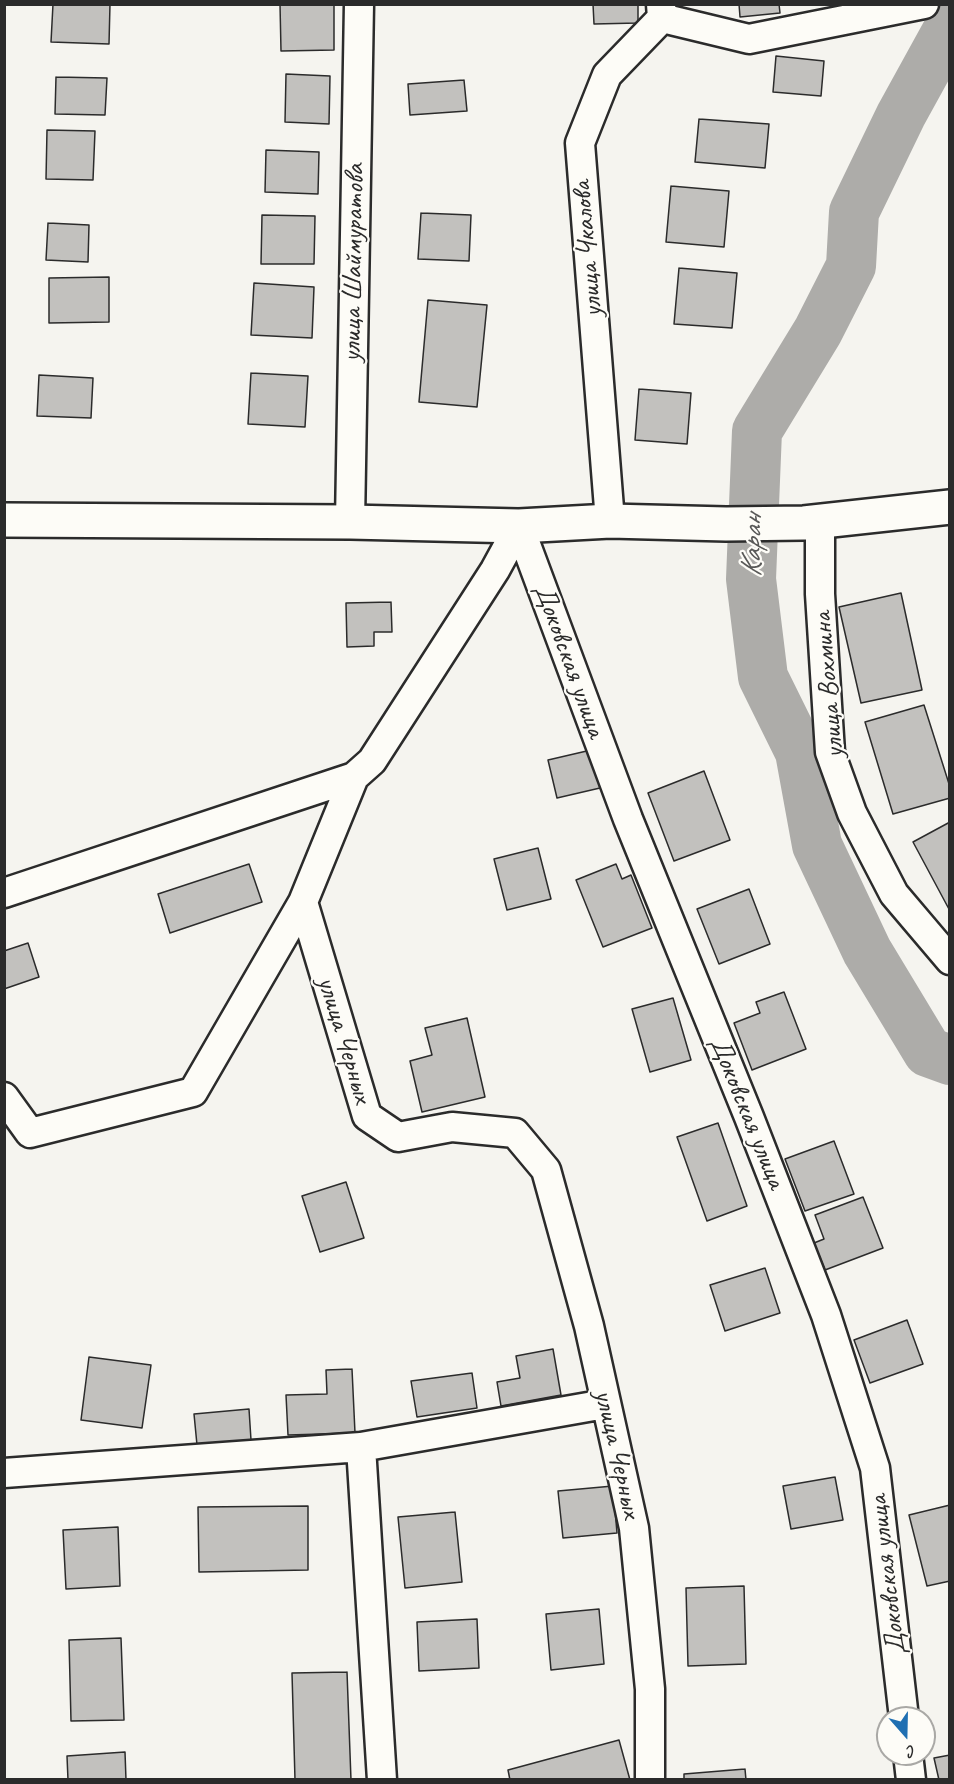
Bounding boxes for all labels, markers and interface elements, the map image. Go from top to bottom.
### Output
street label: улица Шаймуратова [335,163,373,363]
street label: улица Чкалова [565,180,611,318]
water label: Каран [734,515,772,577]
street label: Доковская улица [526,580,612,742]
street label: улица Вохмина [806,610,852,760]
street label: улица Черных [309,973,379,1107]
street label: Доковская улица [701,1032,793,1194]
street label: улица Черных [586,1387,648,1521]
street label: Доковская улица [862,1493,914,1657]
north arrow [876,1706,936,1766]
text: С [904,1740,919,1762]

